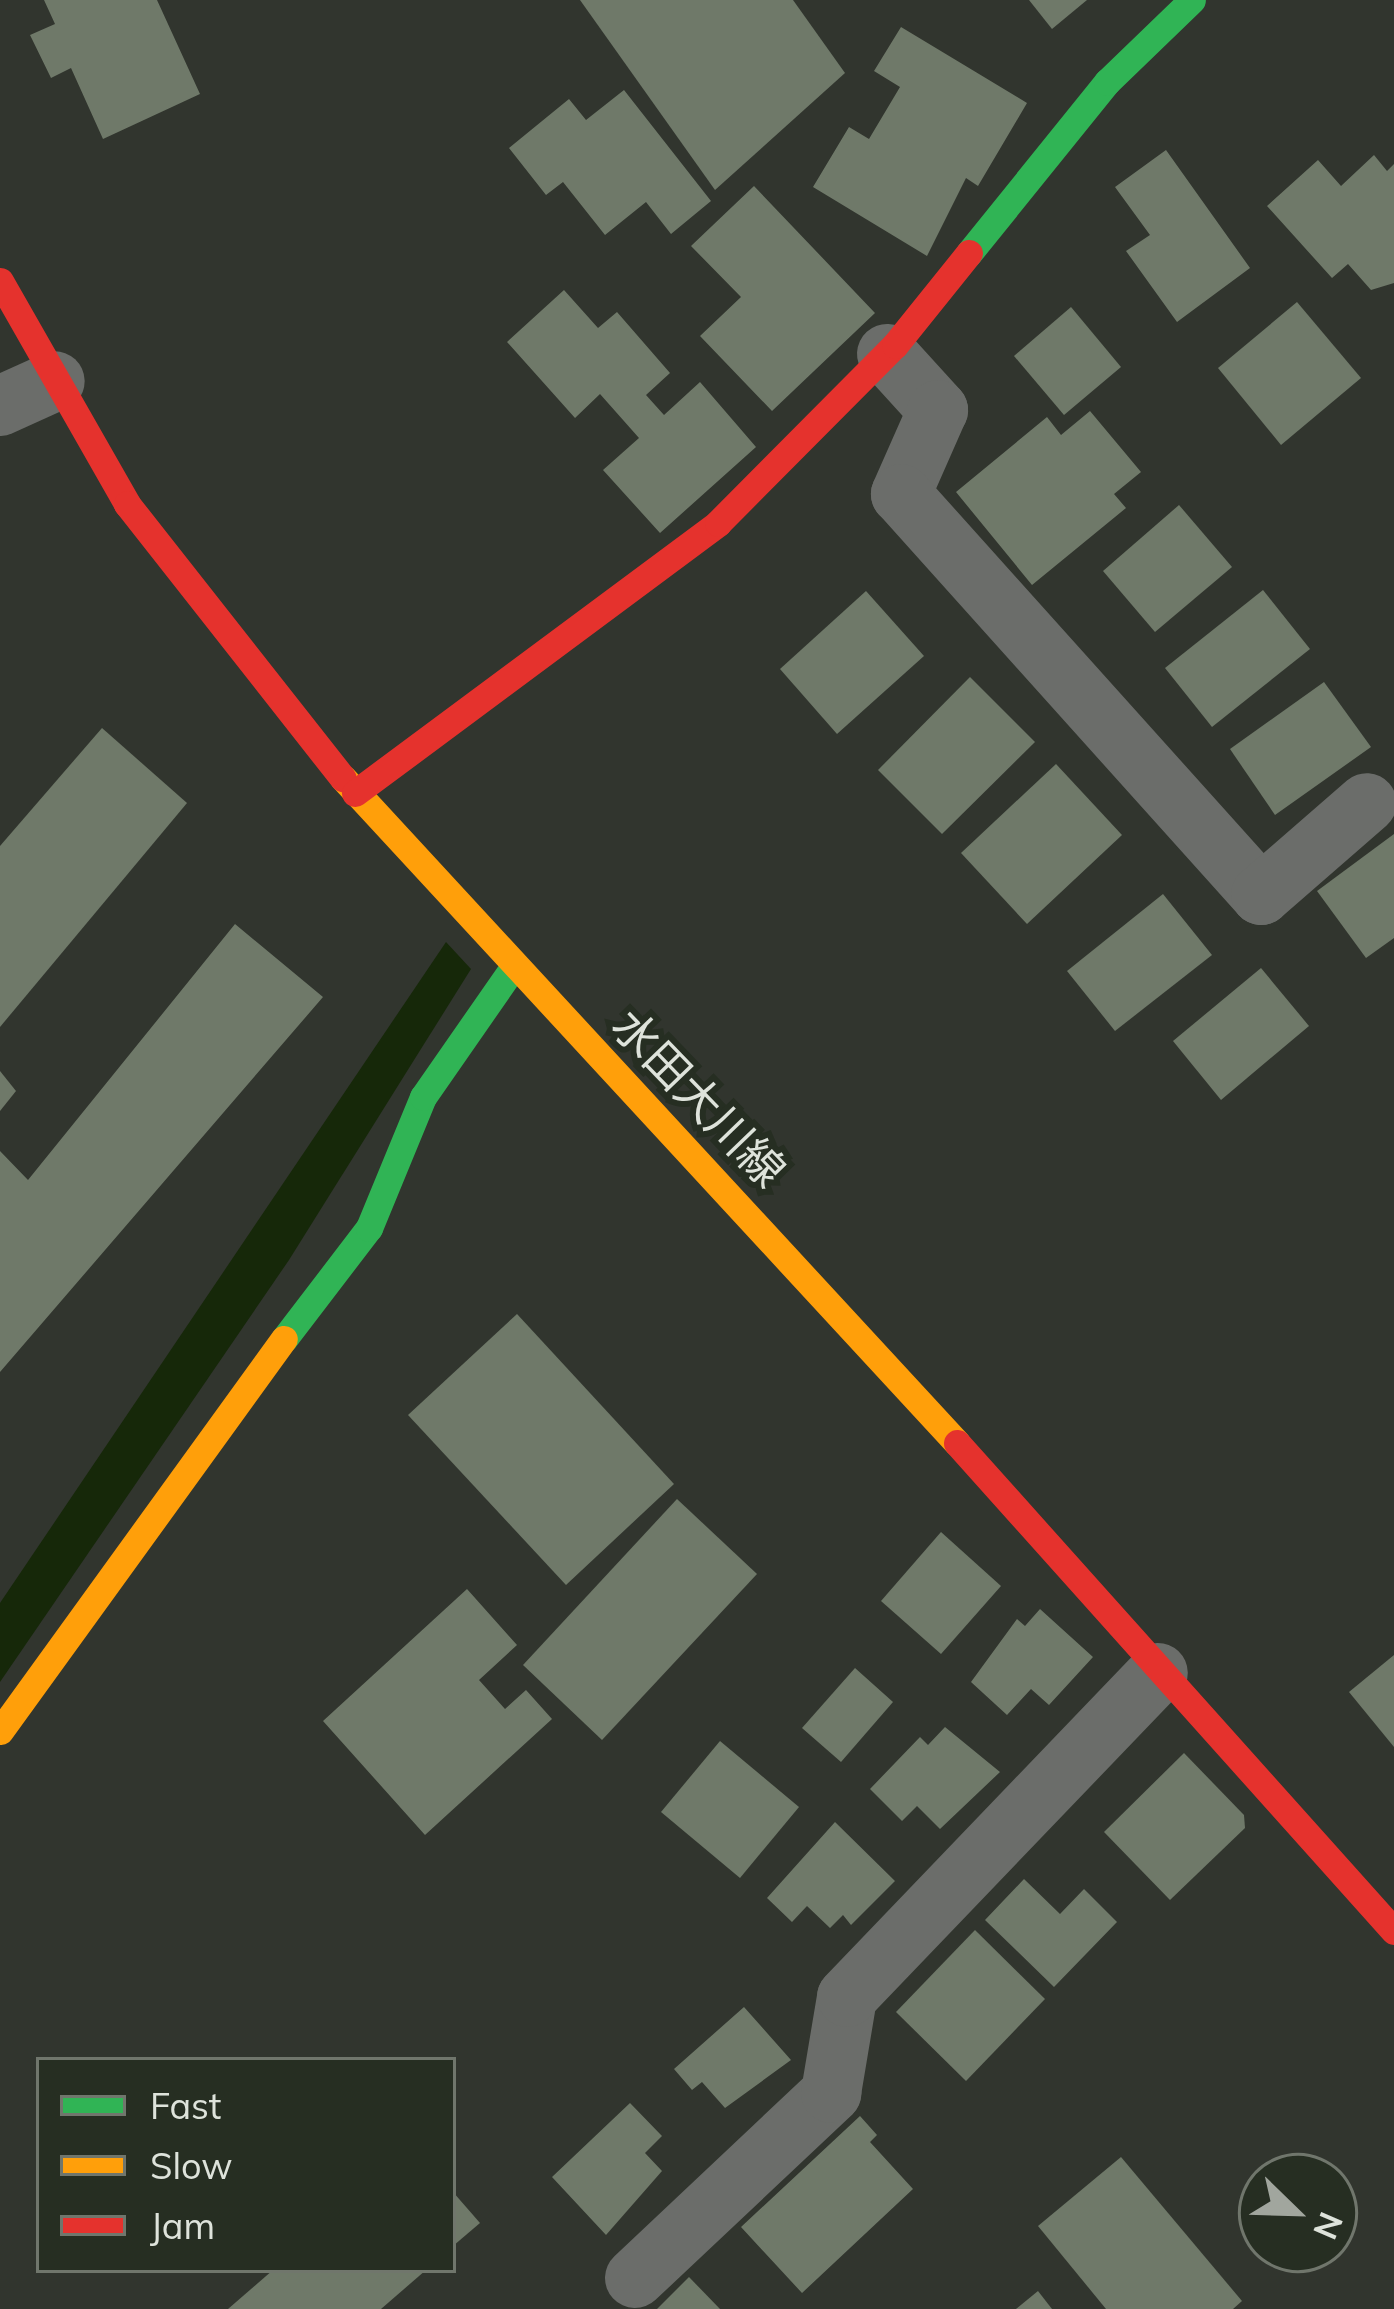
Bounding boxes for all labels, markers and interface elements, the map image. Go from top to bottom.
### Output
street label: 水田大川線 [601,998,797,1198]
legend [36,2057,456,2273]
text: Fast [150,2083,221,2128]
text: Slow [150,2143,233,2188]
north arrow [1238,2153,1358,2273]
text: Jam [150,2203,215,2248]
text: N [1305,2207,1353,2246]

